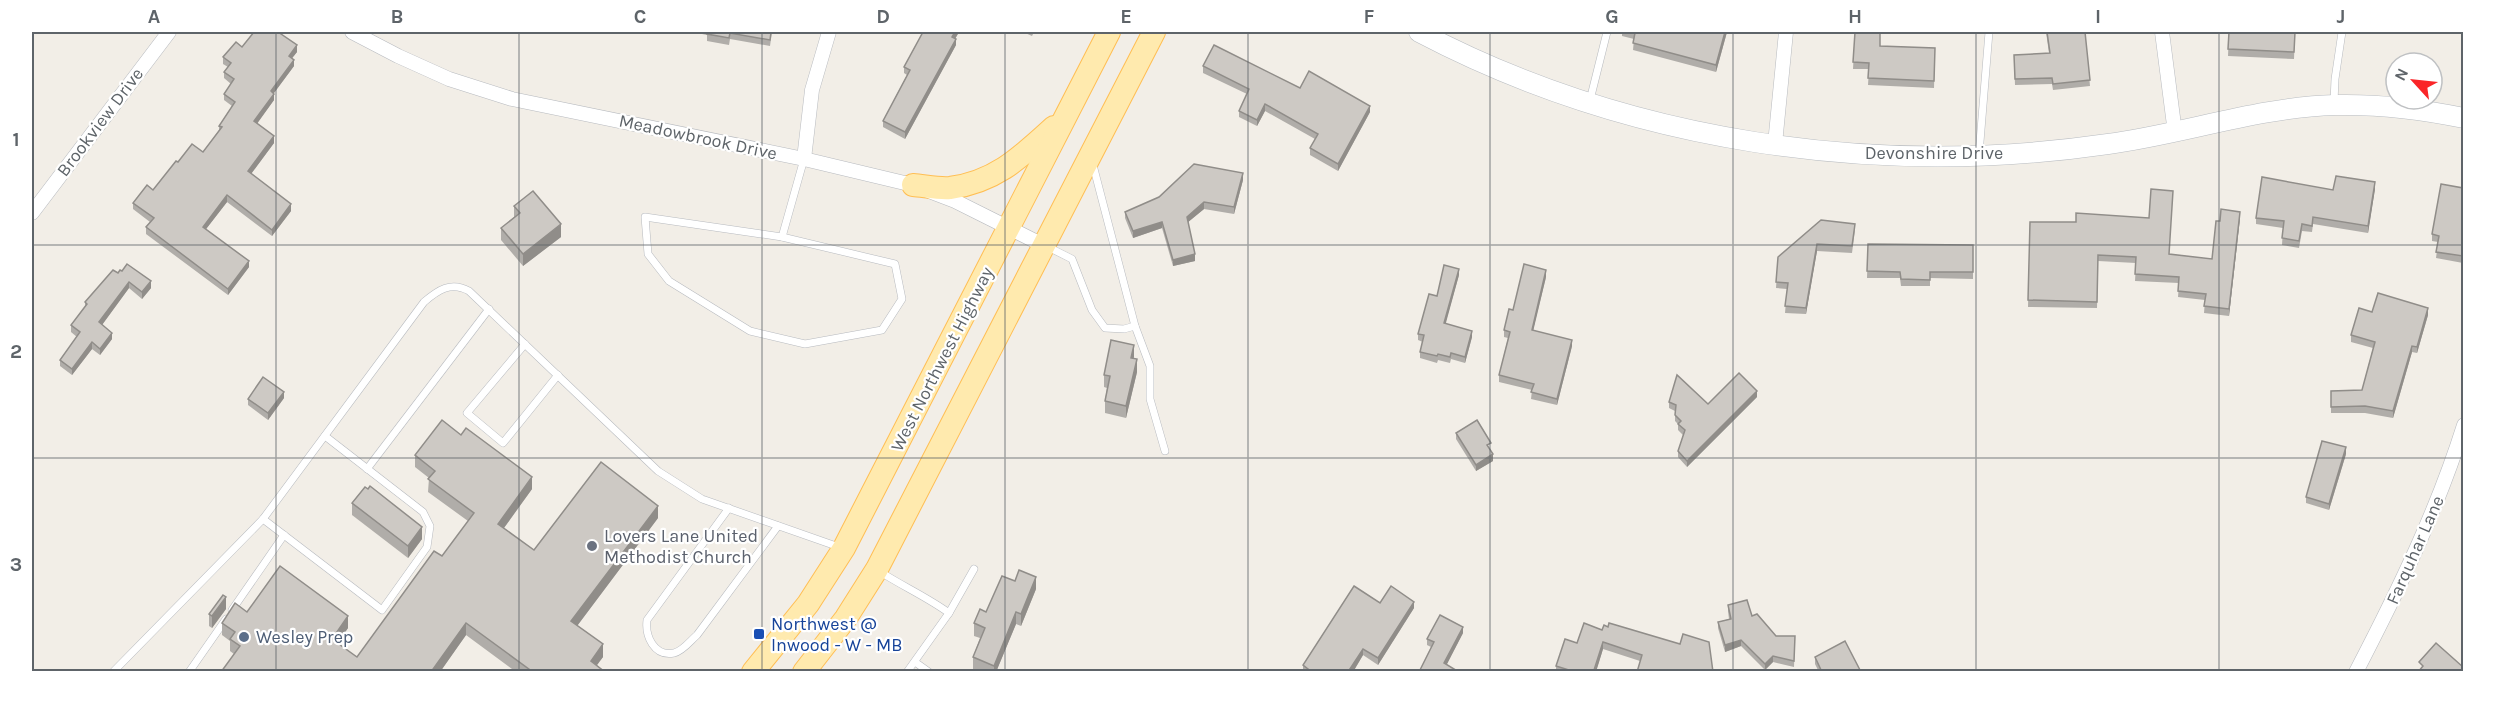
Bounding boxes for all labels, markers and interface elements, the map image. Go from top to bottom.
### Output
text: A [148,5,161,28]
text: B [391,5,403,28]
text: C [634,5,646,28]
text: D [876,5,890,28]
text: E [1120,5,1132,28]
text: F [1364,5,1375,28]
text: G [1605,5,1619,28]
text: H [1848,5,1862,28]
text: I [2095,5,2101,28]
text: J [2337,5,2345,28]
north arrow [2384,51,2444,111]
street label: Brookview Drive [52,63,148,181]
text: N [2390,65,2412,84]
street label: Meadowbrook Drive [617,109,779,165]
text: 1 [12,128,20,151]
street label: Devonshire Drive [1865,142,2003,164]
street label: West Northwest Highway [886,263,998,455]
text: 2 [10,340,22,363]
street label: Farquhar Lane [2381,492,2449,608]
place label: Lovers Lane United Methodist Church [604,525,758,568]
marker: Lovers Lane United Methodist Church [585,539,599,553]
text: 3 [10,553,22,576]
place label: Northwest @ Inwood - W - MB [771,613,902,656]
place label: Wesley Prep [256,626,353,648]
marker: Northwest @ Inwood - W - MB [752,627,766,641]
marker: Wesley Prep [237,630,251,644]

